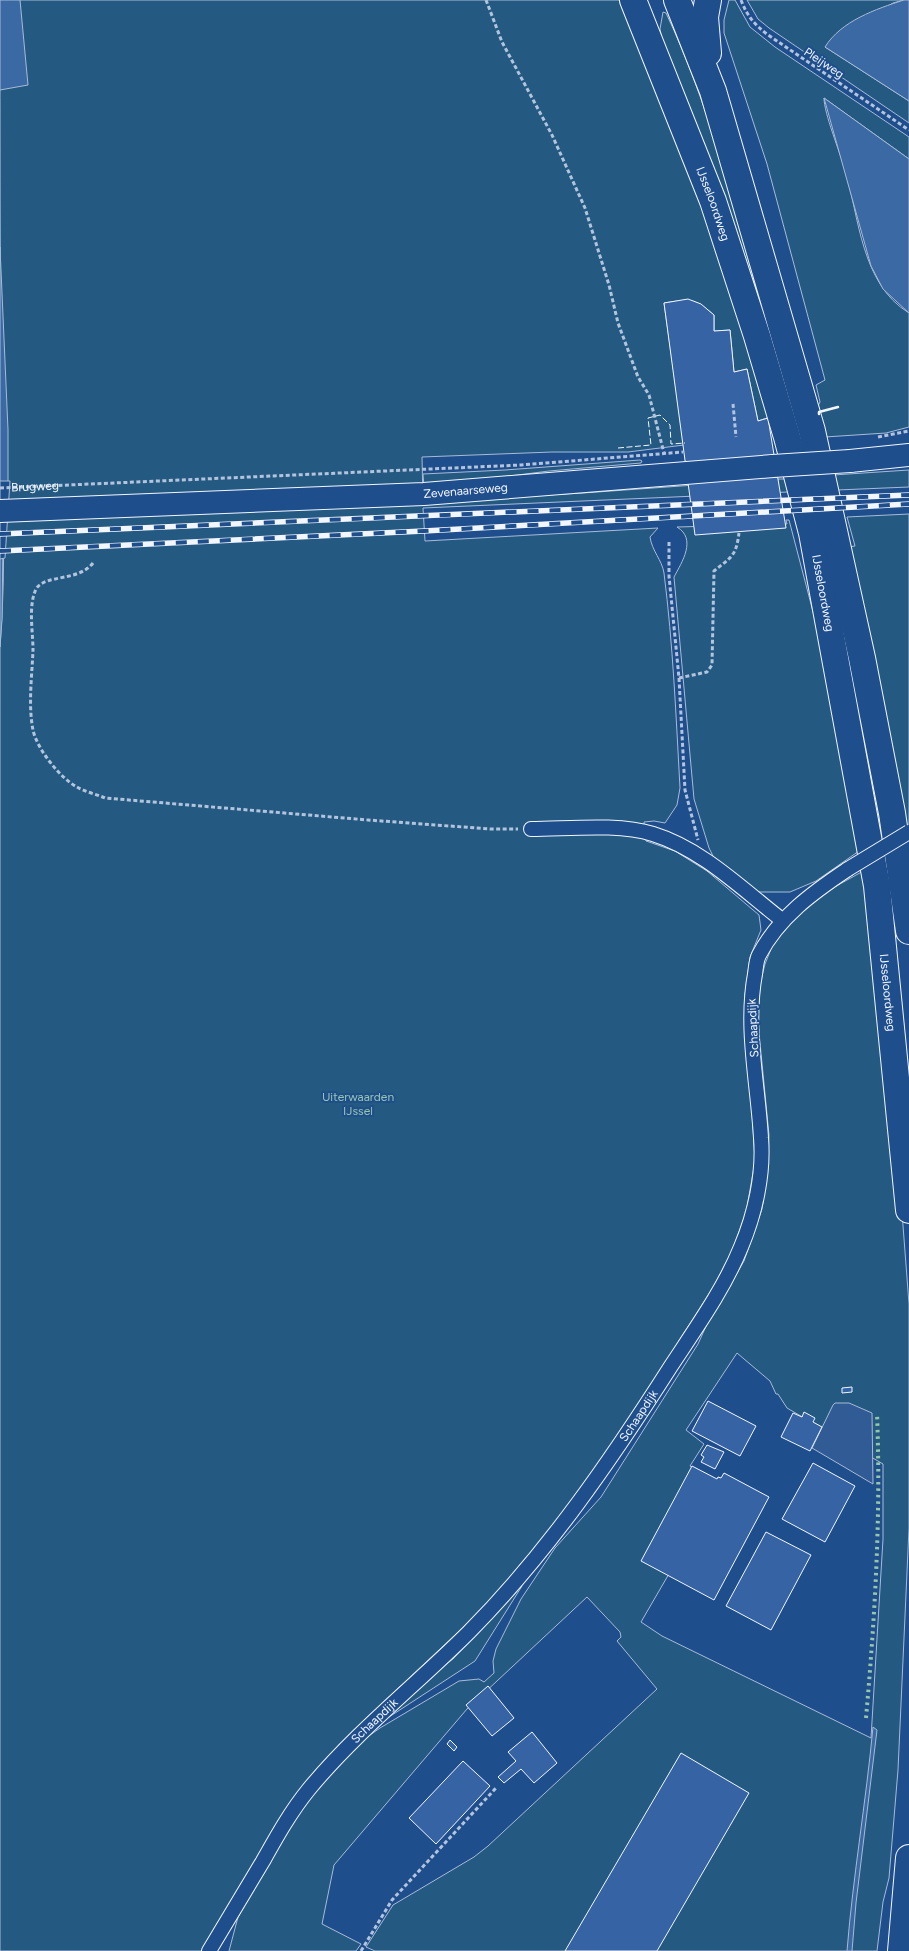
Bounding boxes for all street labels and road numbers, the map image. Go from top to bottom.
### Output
street label: Pleijweg [801,45,847,81]
street label: IJsseloordweg [693,165,733,243]
street label: Brugweg [11,478,59,495]
street label: Zevenaarseweg [423,480,508,501]
street label: IJsseloordweg [809,554,837,633]
street label: IJsseloordweg [877,953,898,1032]
street label: Schaapdijk [744,998,762,1058]
street label: Schaapdijk [616,1387,661,1444]
street label: Schaapdijk [348,1695,401,1746]

